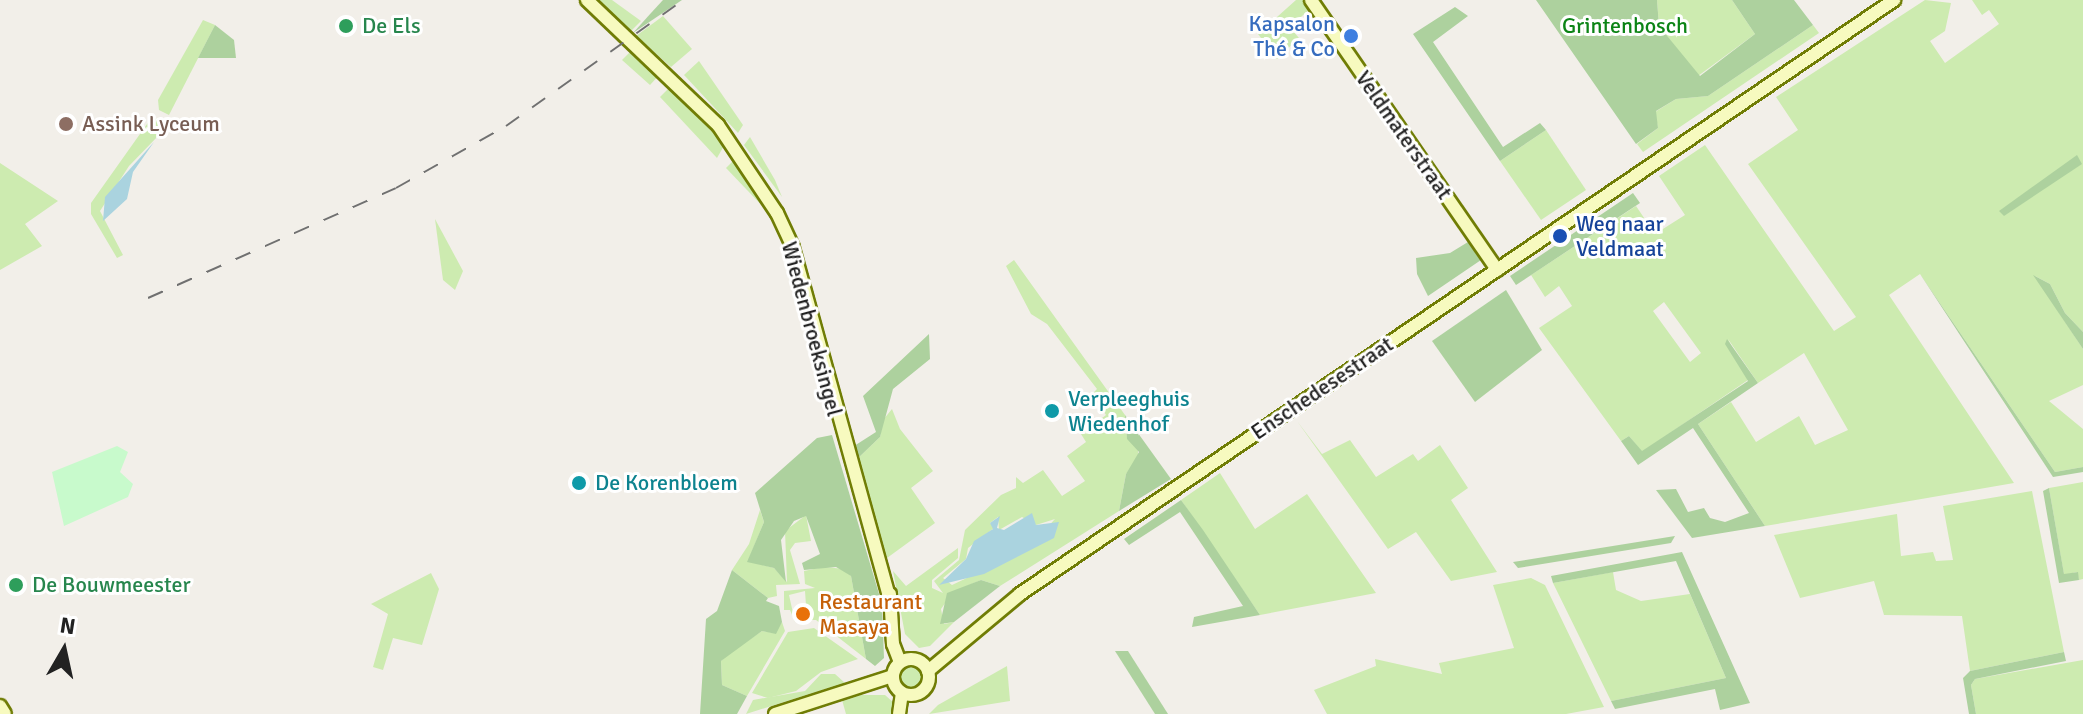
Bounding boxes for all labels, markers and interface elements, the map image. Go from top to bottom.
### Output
place label: Kapsalon Thé & Co [1249,10,1335,62]
place label: De Els [362,13,421,39]
park label: Grintenbosch [1562,13,1688,39]
marker: De Els [337,17,355,35]
marker: Kapsalon Thé & Co [1342,27,1360,45]
street label: Veldmaterstraat [1350,66,1458,204]
place label: Assink Lyceum [82,111,220,137]
marker: Assink Lyceum [57,115,75,133]
place label: Weg naar Veldmaat [1576,210,1664,262]
marker: Weg naar Veldmaat [1551,227,1569,245]
street label: Wiedenbroeksingel [776,239,848,419]
street label: Enschedesestraat [1246,331,1398,445]
place label: Verpleeghuis Wiedenhof [1068,385,1190,436]
marker: Verpleeghuis Wiedenhof [1043,402,1061,420]
place label: De Korenbloem [595,470,738,496]
marker: De Korenbloem [570,474,588,492]
place label: De Bouwmeester [32,572,191,598]
marker: De Bouwmeester [7,576,25,594]
place label: Restaurant Masaya [819,588,922,640]
marker: Restaurant Masaya [794,605,812,623]
north arrow [24,610,104,690]
text: N [58,611,78,640]

